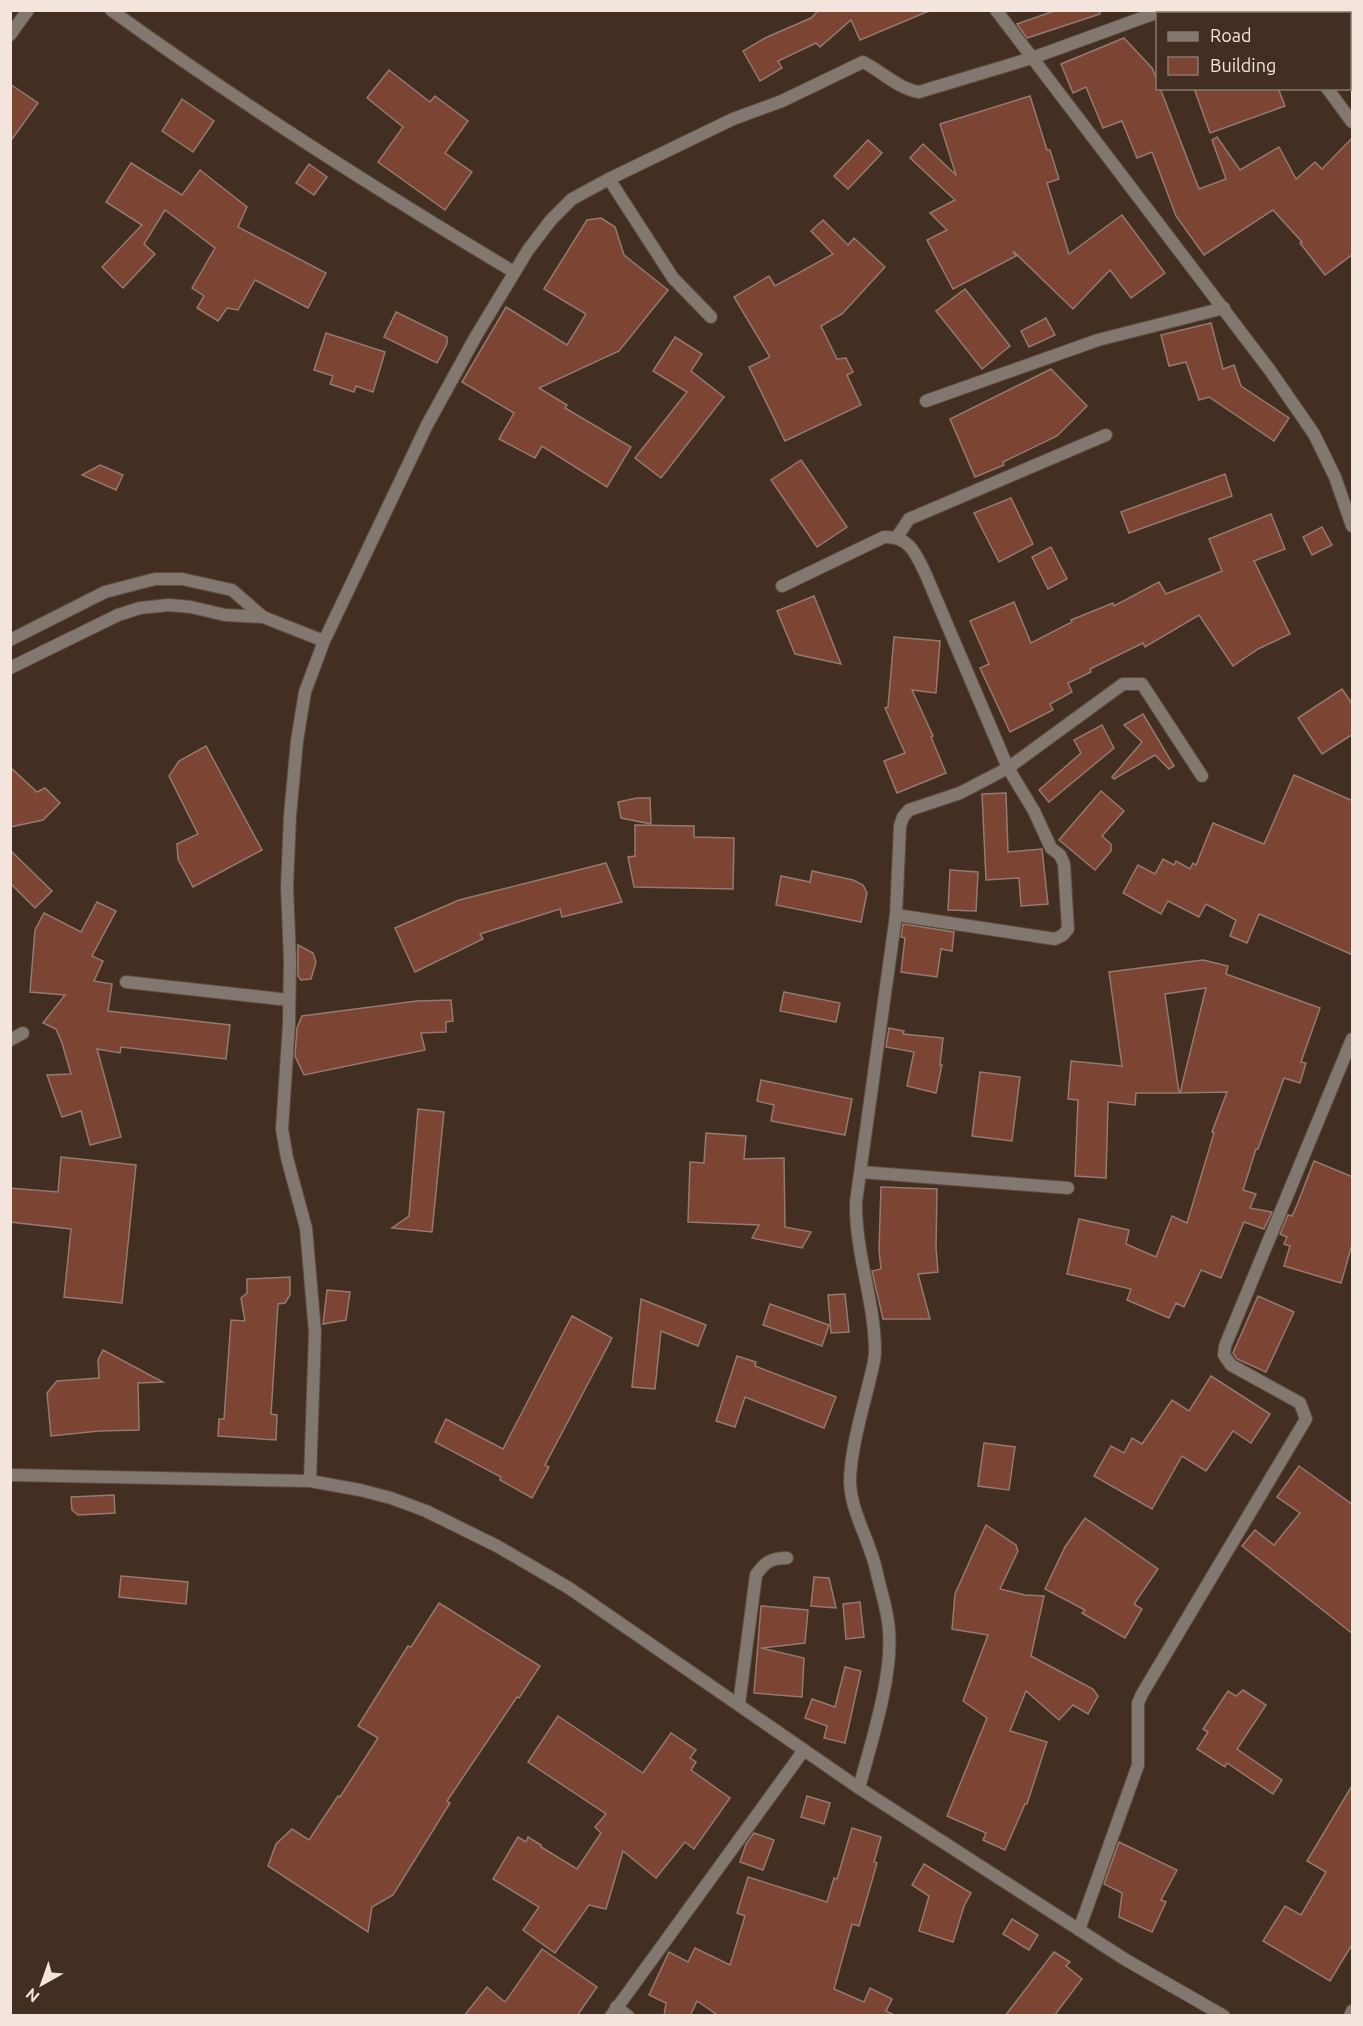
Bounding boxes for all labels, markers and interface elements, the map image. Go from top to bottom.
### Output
legend [1156,12,1351,90]
text: Road [1210,25,1252,45]
text: Building [1210,55,1276,75]
north arrow [12,1954,72,2014]
text: N [22,1985,43,2006]

